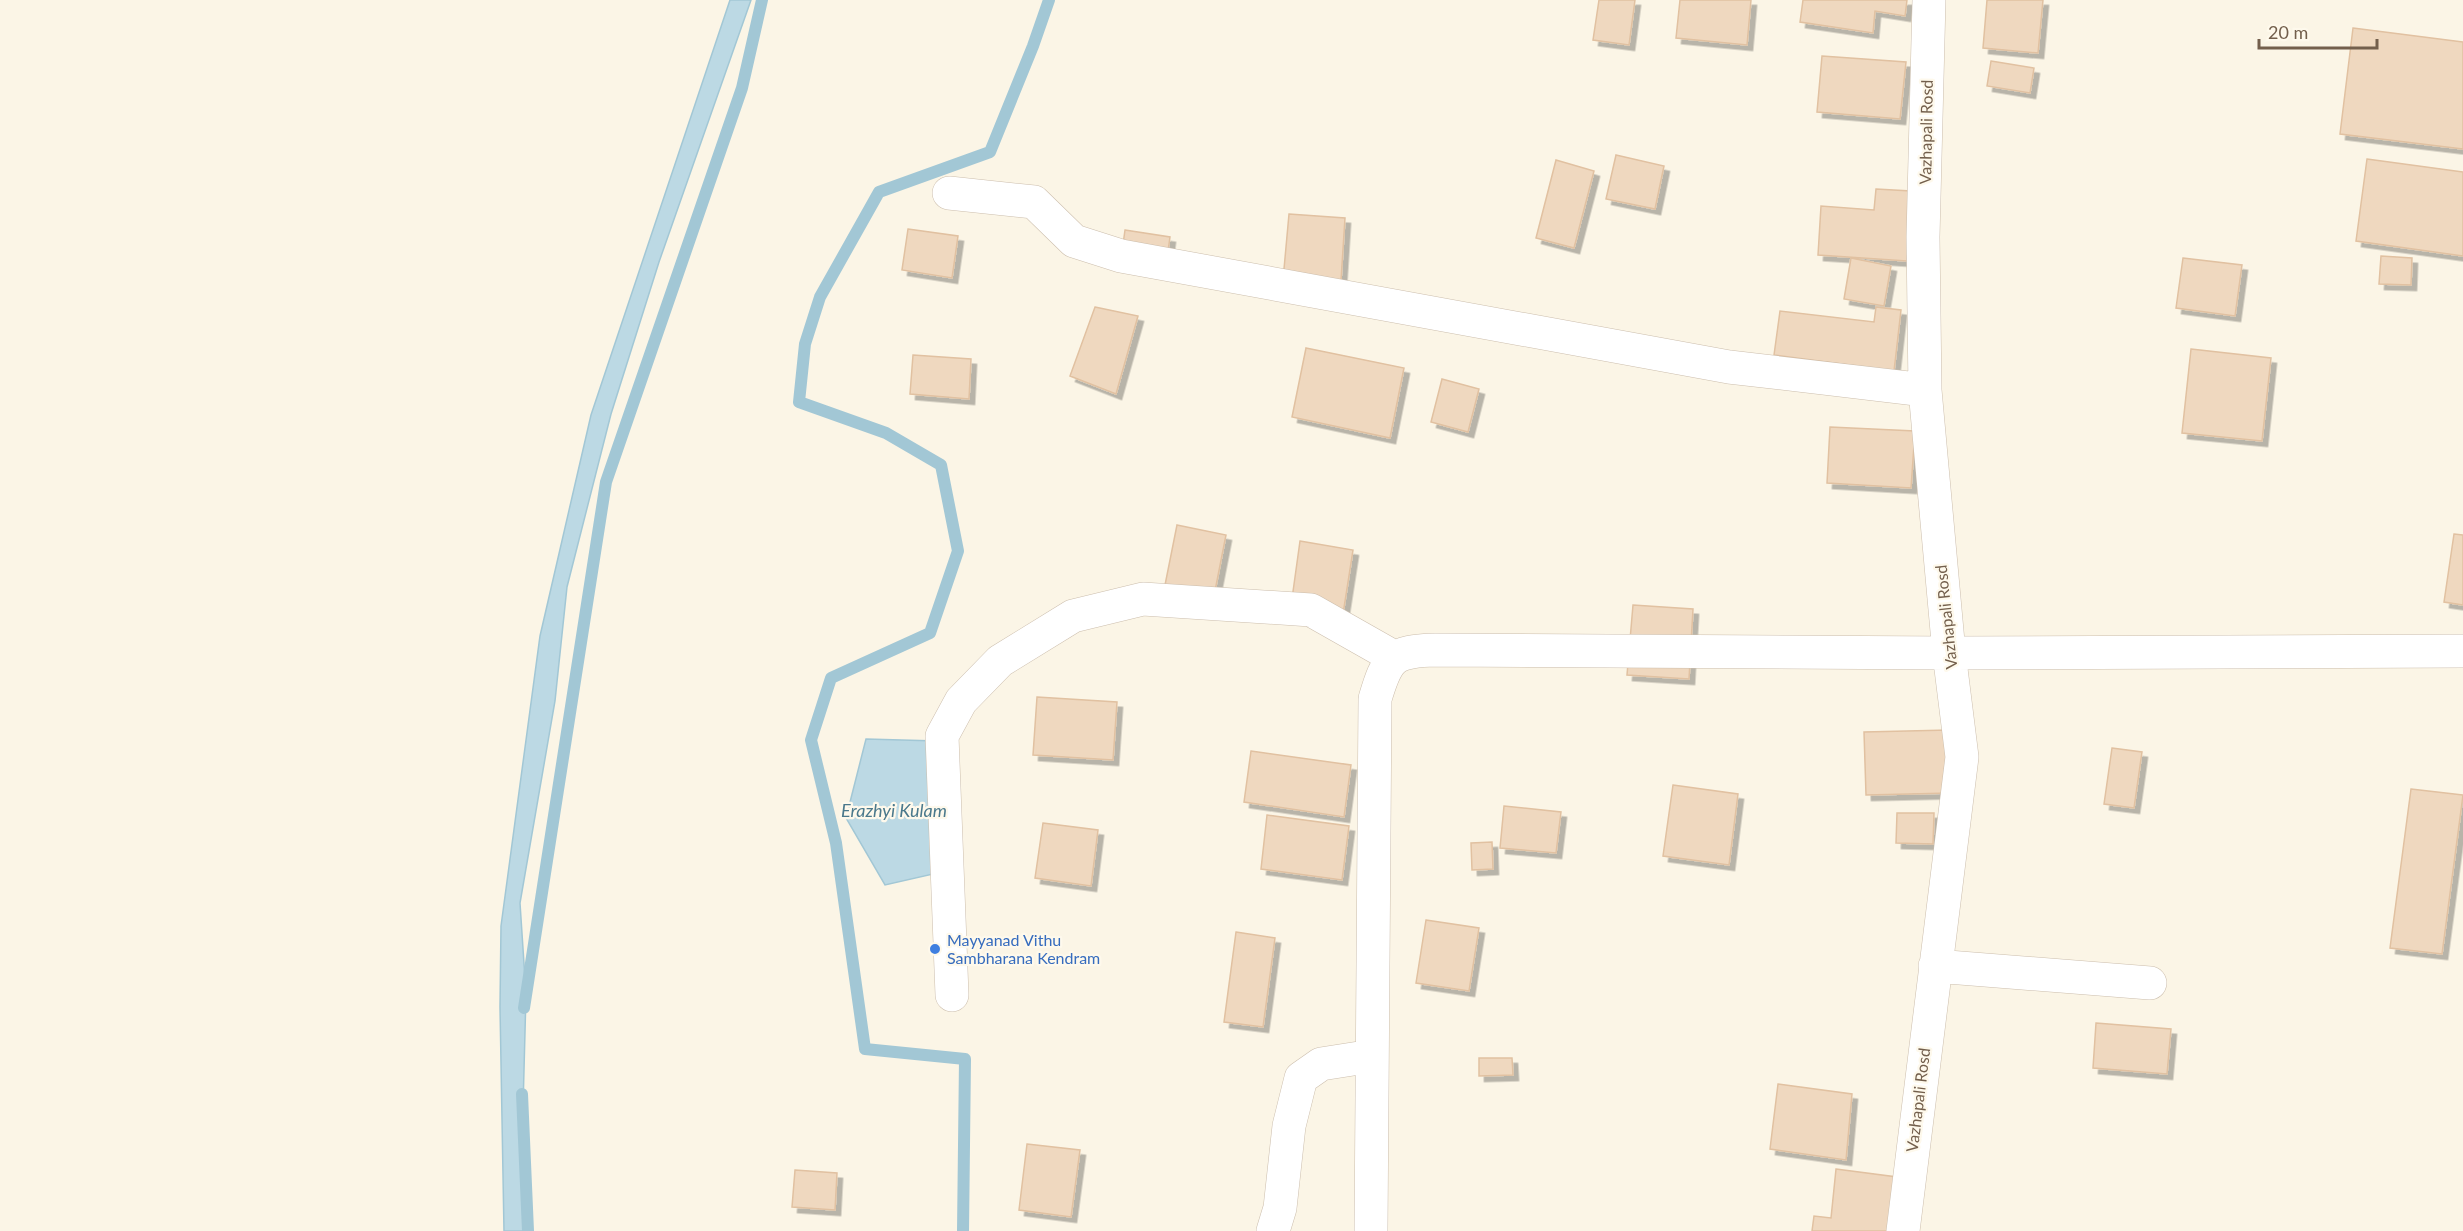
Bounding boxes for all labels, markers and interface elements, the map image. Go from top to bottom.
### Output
scale bar [2259,12,2378,50]
text: 20 m [2268,21,2308,43]
street label: Vazhapali Rosd [1915,79,1936,185]
street label: Vazhapali Rosd [1931,564,1960,670]
water label: Erazhyi Kulam [841,799,947,821]
place label: Mayyanad Vithu Sambharana Kendram [947,930,1100,967]
marker: Mayyanad Vithu Sambharana Kendram [928,942,942,956]
street label: Vazhapali Rosd [1902,1047,1933,1153]

